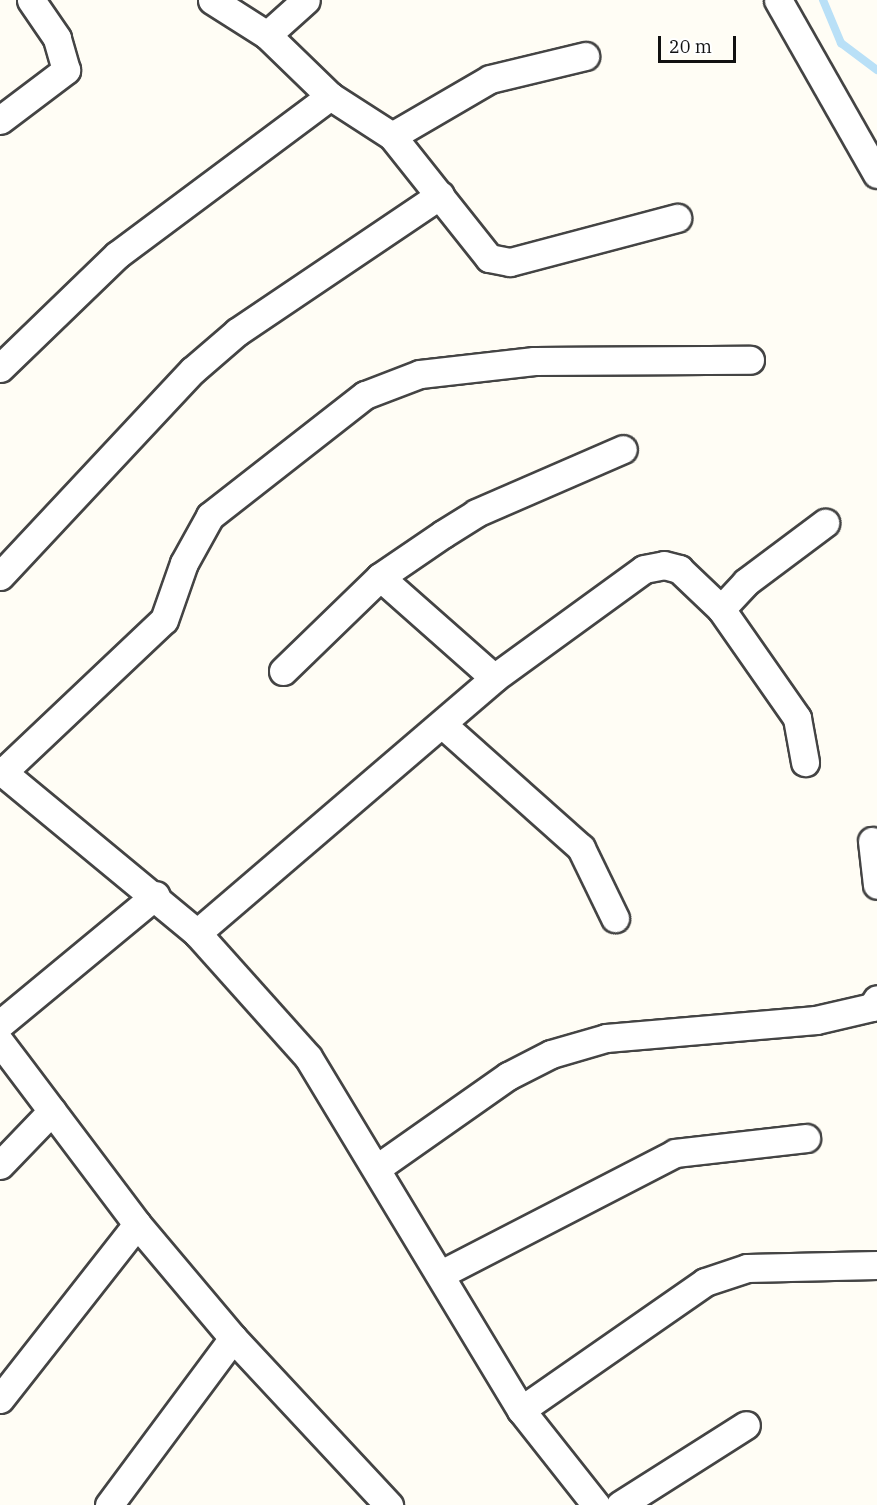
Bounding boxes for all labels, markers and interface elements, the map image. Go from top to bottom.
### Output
scale bar [661,24,739,62]
text: 20 m [669,35,712,58]

